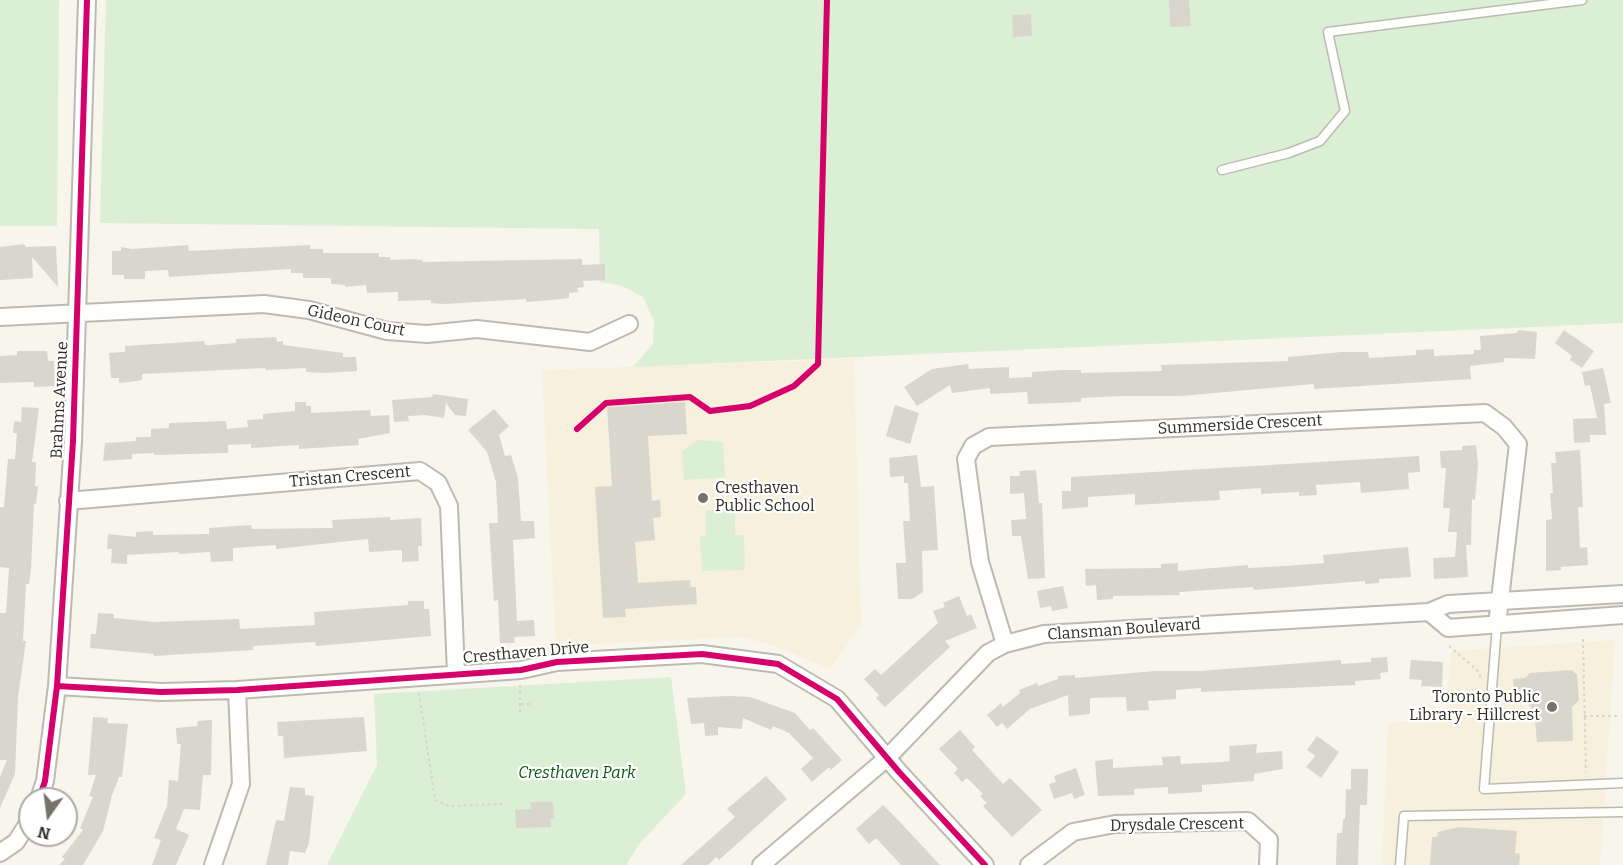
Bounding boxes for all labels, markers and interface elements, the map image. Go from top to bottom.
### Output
street label: Gideon Court [305,301,407,341]
street label: Brahms Avenue [47,341,73,459]
street label: Summerside Crescent [1157,411,1323,439]
street label: Tristan Crescent [289,462,411,492]
place label: Cresthaven Public School [715,479,815,517]
marker: Cresthaven Public School [696,491,710,505]
street label: Clansman Boulevard [1047,615,1201,645]
street label: Cresthaven Drive [462,638,590,668]
place label: Toronto Public Library - Hillcrest [1409,688,1540,726]
marker: Toronto Public Library - Hillcrest [1545,700,1559,714]
park label: Cresthaven Park [518,764,636,784]
north arrow [18,787,78,847]
street label: Drysdale Crescent [1110,814,1244,836]
text: N [36,822,52,844]

